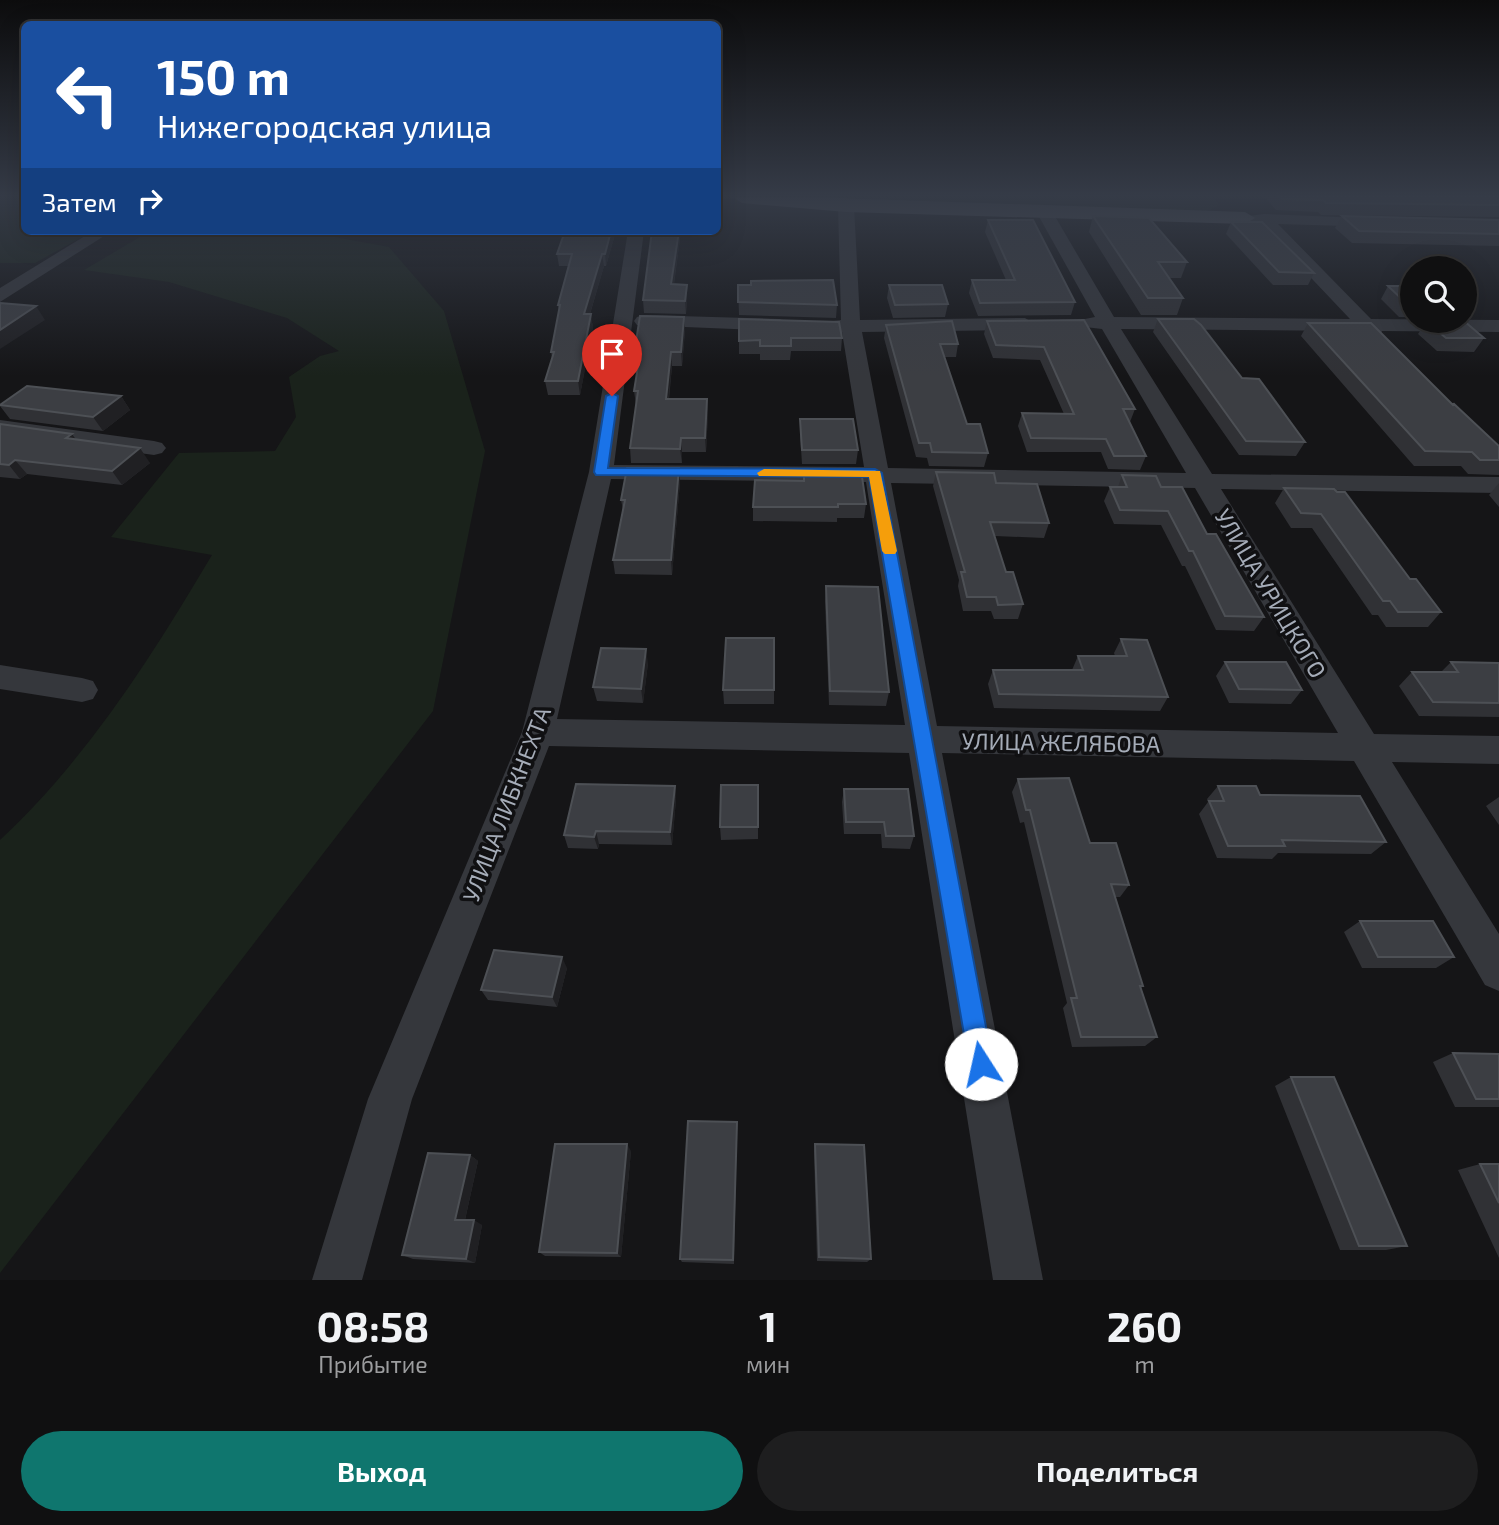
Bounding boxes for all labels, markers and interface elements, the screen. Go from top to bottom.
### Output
text: 150 m [157,46,290,105]
icon: left [42,49,133,140]
text: Нижегородская улица [157,106,492,144]
icon: right [131,182,169,220]
text: Затем [42,186,117,217]
map controls [1400,256,1477,333]
button: search [1400,256,1477,333]
pin [582,324,642,396]
icon: arrive [593,335,631,373]
street label: УЛИЦА УРИЦКОГО [1209,503,1333,683]
street label: УЛИЦА ЛИБКНЕХТА [456,702,556,905]
street label: УЛИЦА ЖЕЛЯБОВА [961,726,1161,758]
position arrow [944,1027,1018,1101]
text: 08:58 [317,1300,429,1350]
text: 1 [759,1300,777,1350]
text: 260 [1107,1300,1182,1350]
text: Прибытие [318,1350,428,1378]
text: мин [746,1350,790,1378]
text: m [1134,1350,1155,1378]
button: Выход [21,1431,743,1511]
button: Поделиться [757,1431,1478,1511]

